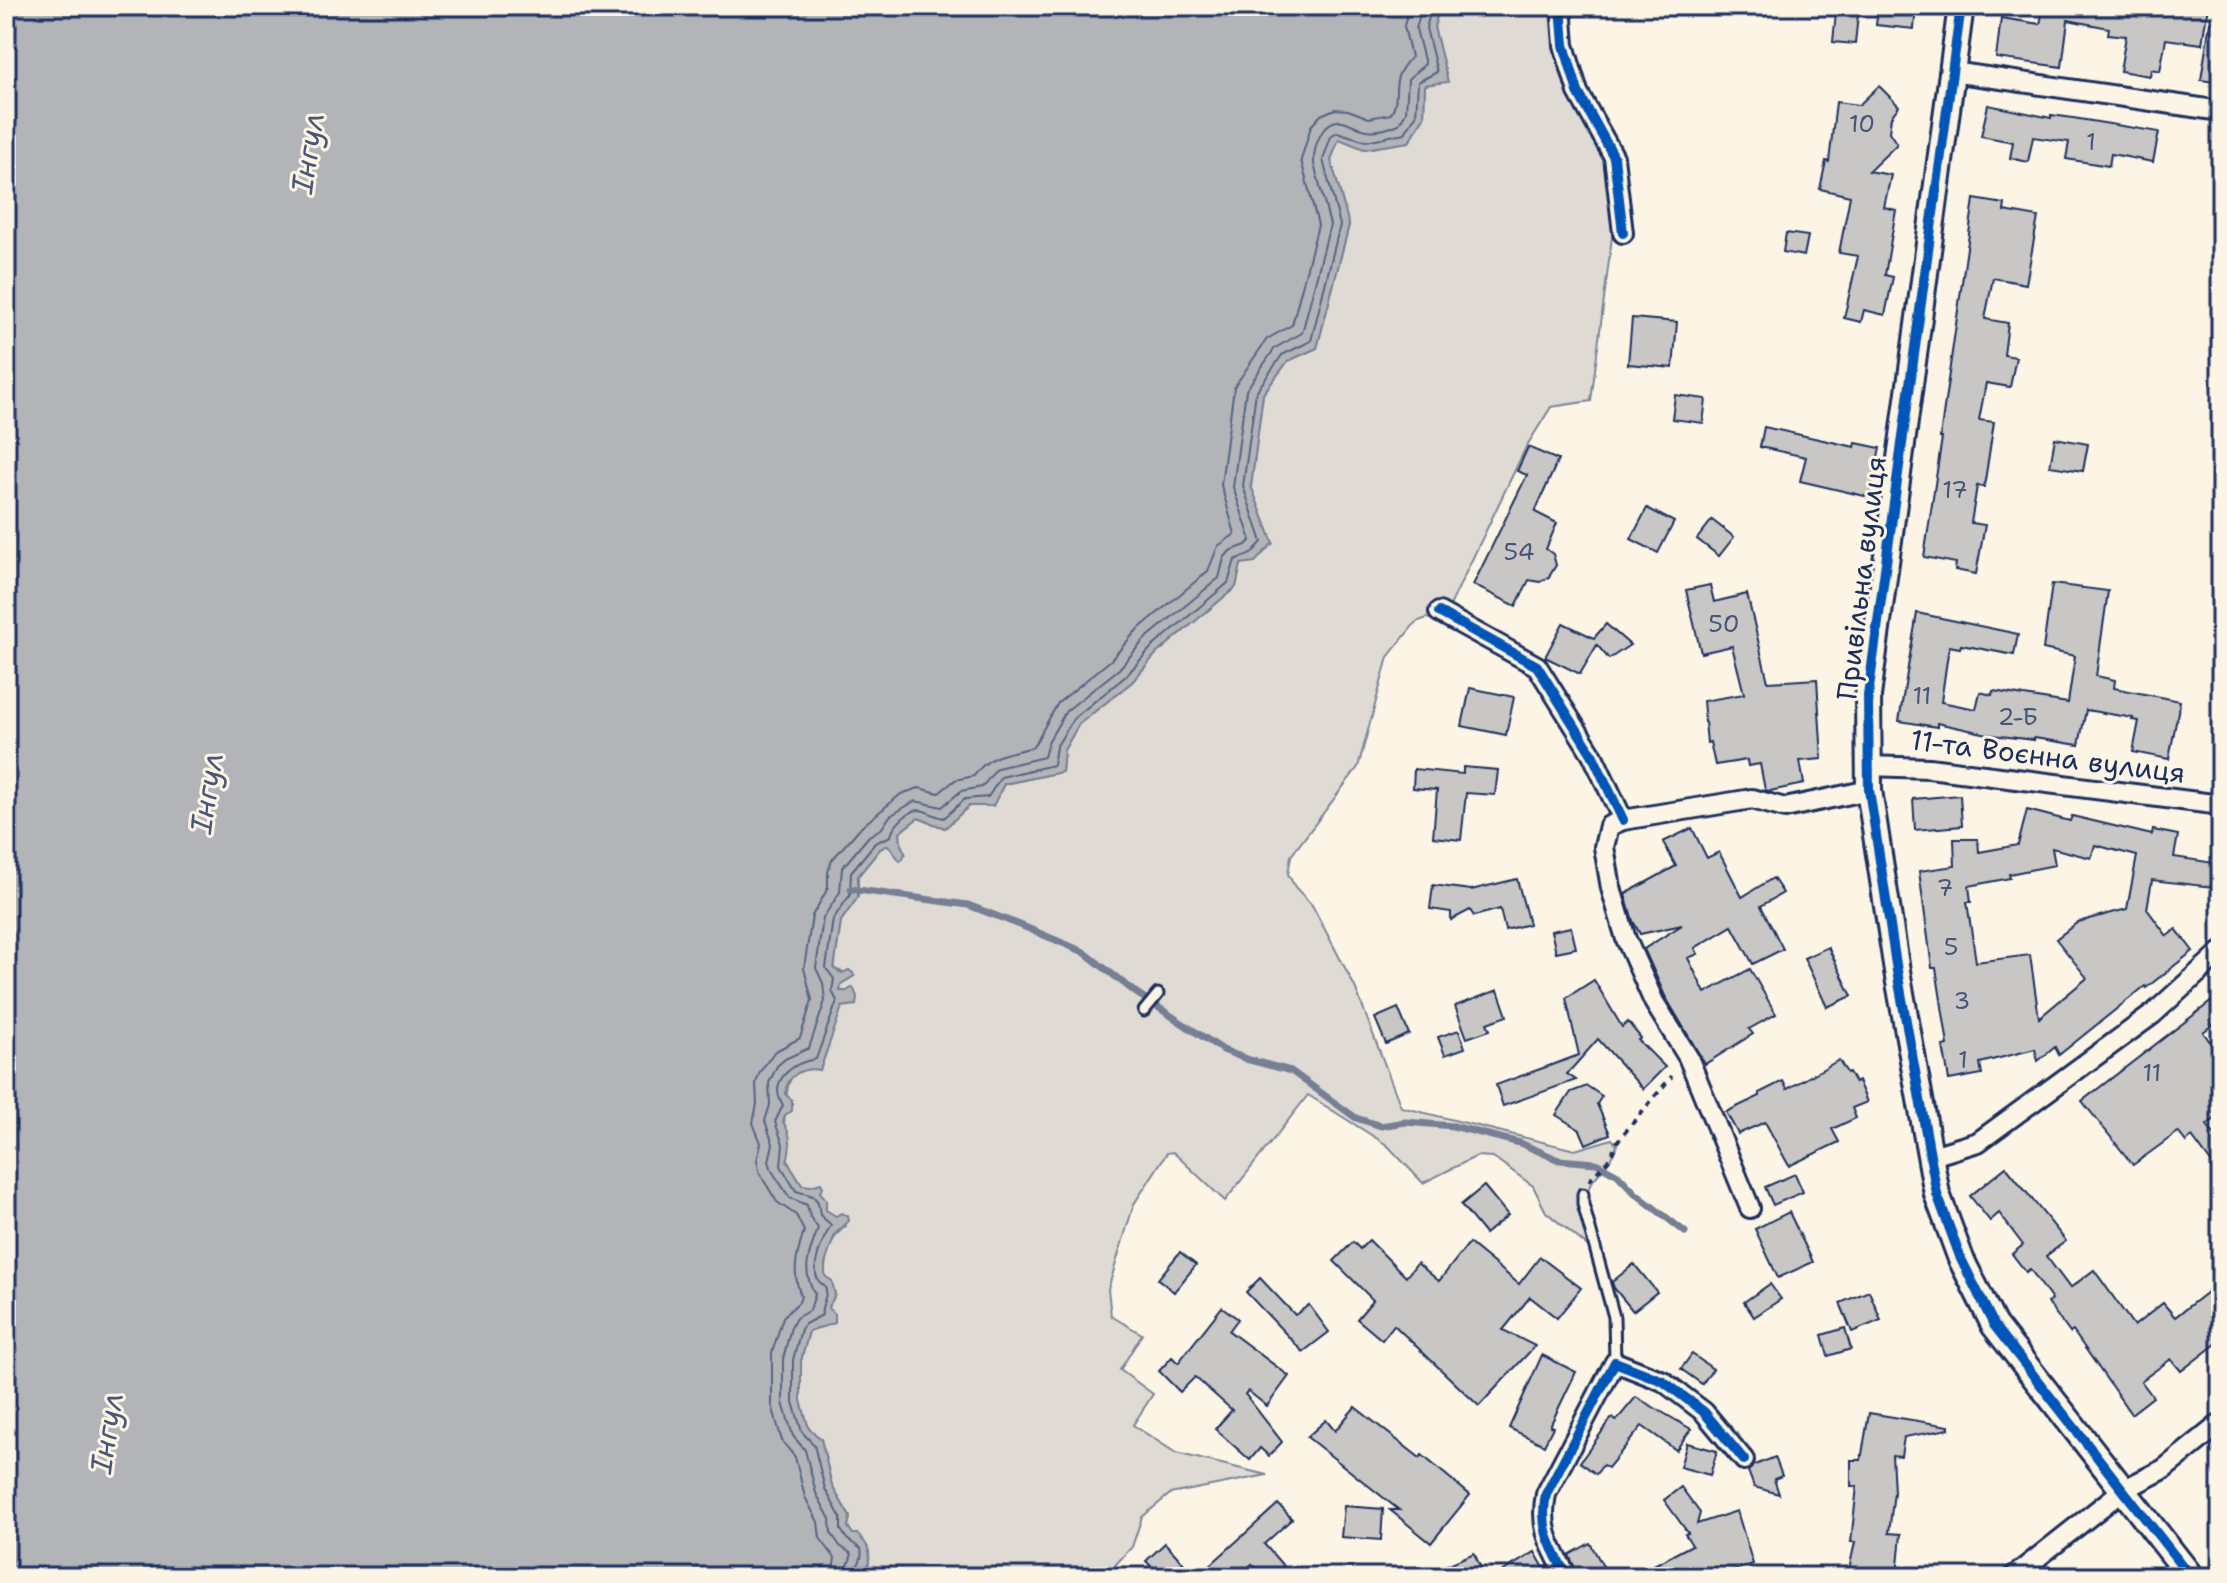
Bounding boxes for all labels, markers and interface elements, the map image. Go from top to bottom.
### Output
house number: 10 [1849,108,1875,140]
water label: Інгул [281,110,334,197]
house number: 1 [2086,126,2096,158]
street label: Привільна вулиця [1827,454,1895,702]
house number: 17 [1942,474,1968,506]
house number: 54 [1504,536,1534,568]
house number: 50 [1708,608,1740,640]
house number: 11 [1912,680,1932,712]
house number: 2-Б [1998,701,2038,733]
street label: 11-та Воєнна вулиця [1908,720,2188,792]
water label: Інгул [180,750,233,837]
house number: 7 [1937,872,1953,904]
house number: 5 [1944,931,1958,963]
house number: 3 [1954,985,1970,1017]
house number: 1 [1958,1044,1968,1076]
house number: 11 [2142,1057,2162,1089]
water label: Інгул [80,1390,133,1477]

